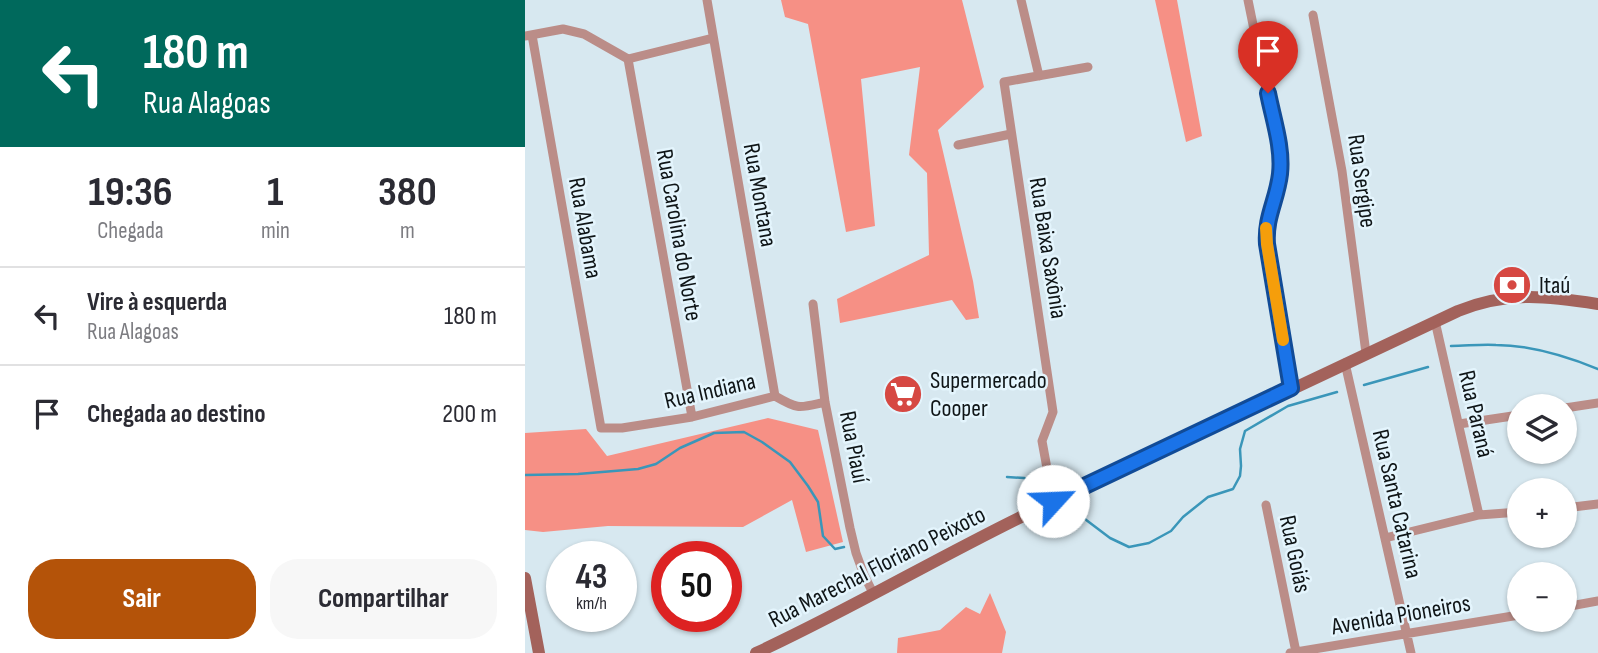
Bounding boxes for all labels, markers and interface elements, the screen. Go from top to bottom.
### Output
pin [1238,21,1298,93]
text: 180 m [143,24,249,83]
icon: left [28,28,119,119]
icon: arrive [1249,32,1287,70]
text: Rua Alagoas [143,84,271,123]
street label: Rua Sergipe [1341,132,1383,230]
street label: Rua Montana [737,141,783,249]
street label: Rua Carolina do Norte [650,147,708,323]
text: 19:36 [88,167,173,218]
text: 1 [267,167,284,218]
text: 380 [378,167,437,218]
street label: Rua Alabama [562,175,608,281]
street label: Rua Baixa Saxônia [1023,175,1073,321]
text: Chegada [97,217,164,245]
text: min [261,217,290,245]
text: m [400,217,415,245]
bank icon: Itaú [1491,264,1533,306]
place label: Itaú [1539,271,1570,300]
text: Vire à esquerda [87,287,227,318]
icon: left [28,297,66,335]
text: 180 m [444,301,497,332]
text: Rua Alagoas [87,318,179,346]
street label: Rua Indiana [662,366,758,416]
place label: Supermercado Cooper [930,366,1047,423]
street label: Rua Paraná [1452,368,1500,460]
supermarket icon: Supermercado Cooper [882,373,924,415]
map controls [1507,394,1577,632]
button: layers [1507,394,1577,464]
icon: arrive [28,395,66,433]
text: Chegada ao destino [87,399,266,430]
text: 200 m [442,399,497,430]
street label: Rua Piauí [833,409,875,486]
street label: Rua Santa Catarina [1366,427,1428,581]
position arrow [1016,464,1090,538]
button: + [1507,478,1577,548]
street label: Rua Marechal Floriano Peixoto [764,500,990,634]
street label: Rua Goiás [1273,513,1317,595]
speed limit sign: 50 [651,541,742,632]
text: 43 [575,556,608,599]
button: Sair [28,559,256,639]
button: Compartilhar [270,559,497,639]
button: − [1507,562,1577,632]
street label: Avenida Pioneiros [1328,589,1473,642]
text: km/h [576,593,607,614]

